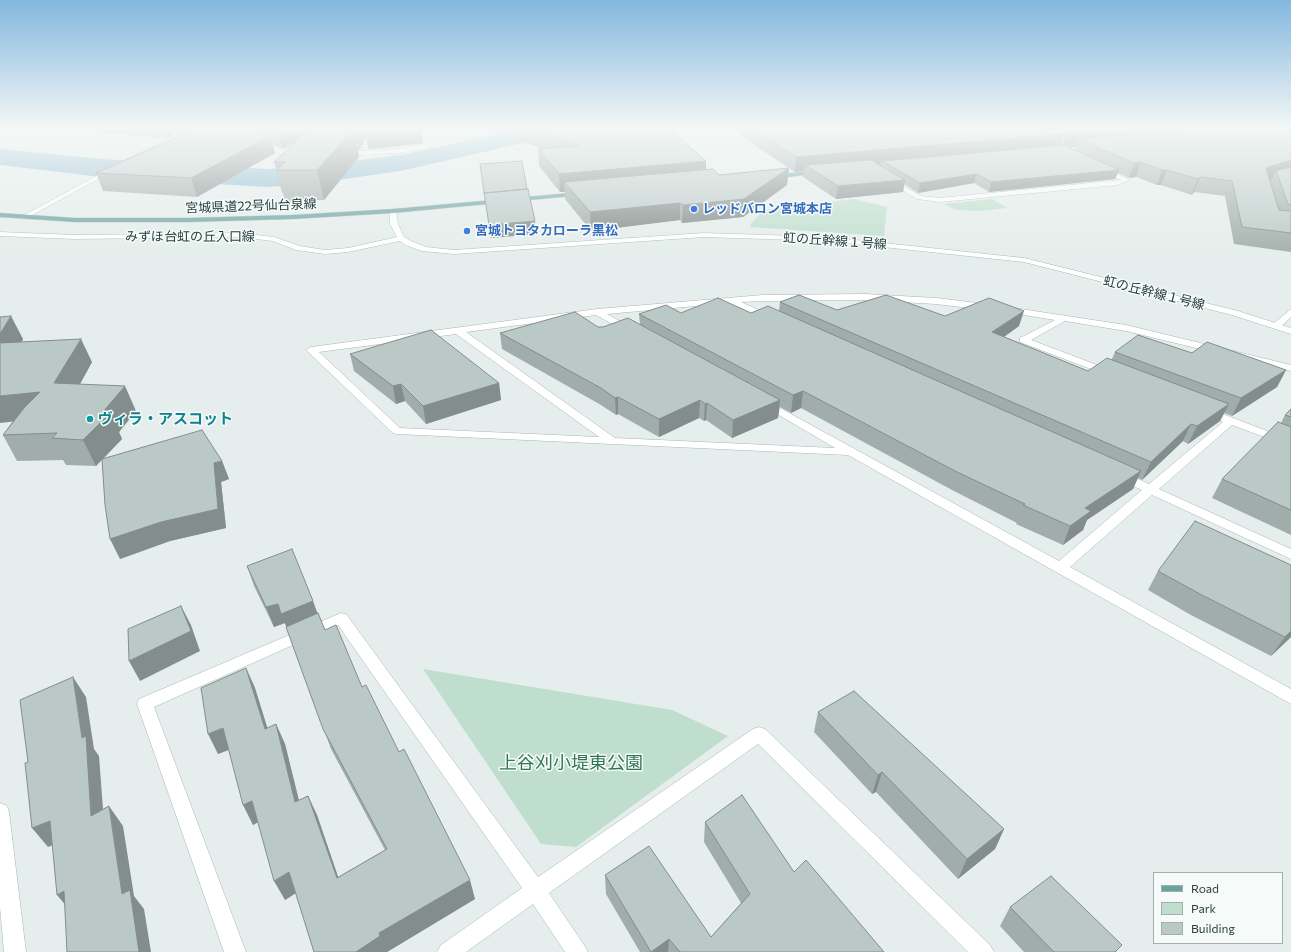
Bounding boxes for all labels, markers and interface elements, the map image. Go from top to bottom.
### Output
street label: 宮城県道22号仙台泉線 [185,196,317,216]
place label: レッドバロン宮城本店 [702,201,832,217]
marker: レッドバロン宮城本店 [689,204,699,214]
place label: 宮城トヨタカローラ黒松 [475,223,618,239]
marker: 宮城トヨタカローラ黒松 [462,226,472,236]
street label: みずほ台虹の丘入口線 [125,229,255,245]
street label: 虹の丘幹線１号線 [783,230,887,252]
street label: 虹の丘幹線１号線 [1102,273,1206,313]
place label: ヴィラ・アスコット [98,410,233,428]
marker: ヴィラ・アスコット [85,414,95,424]
park label: 上谷刈小堤東公園 [499,752,643,774]
legend [1153,872,1283,944]
text: Road [1191,881,1219,895]
text: Park [1191,901,1216,915]
text: Building [1191,921,1235,935]

